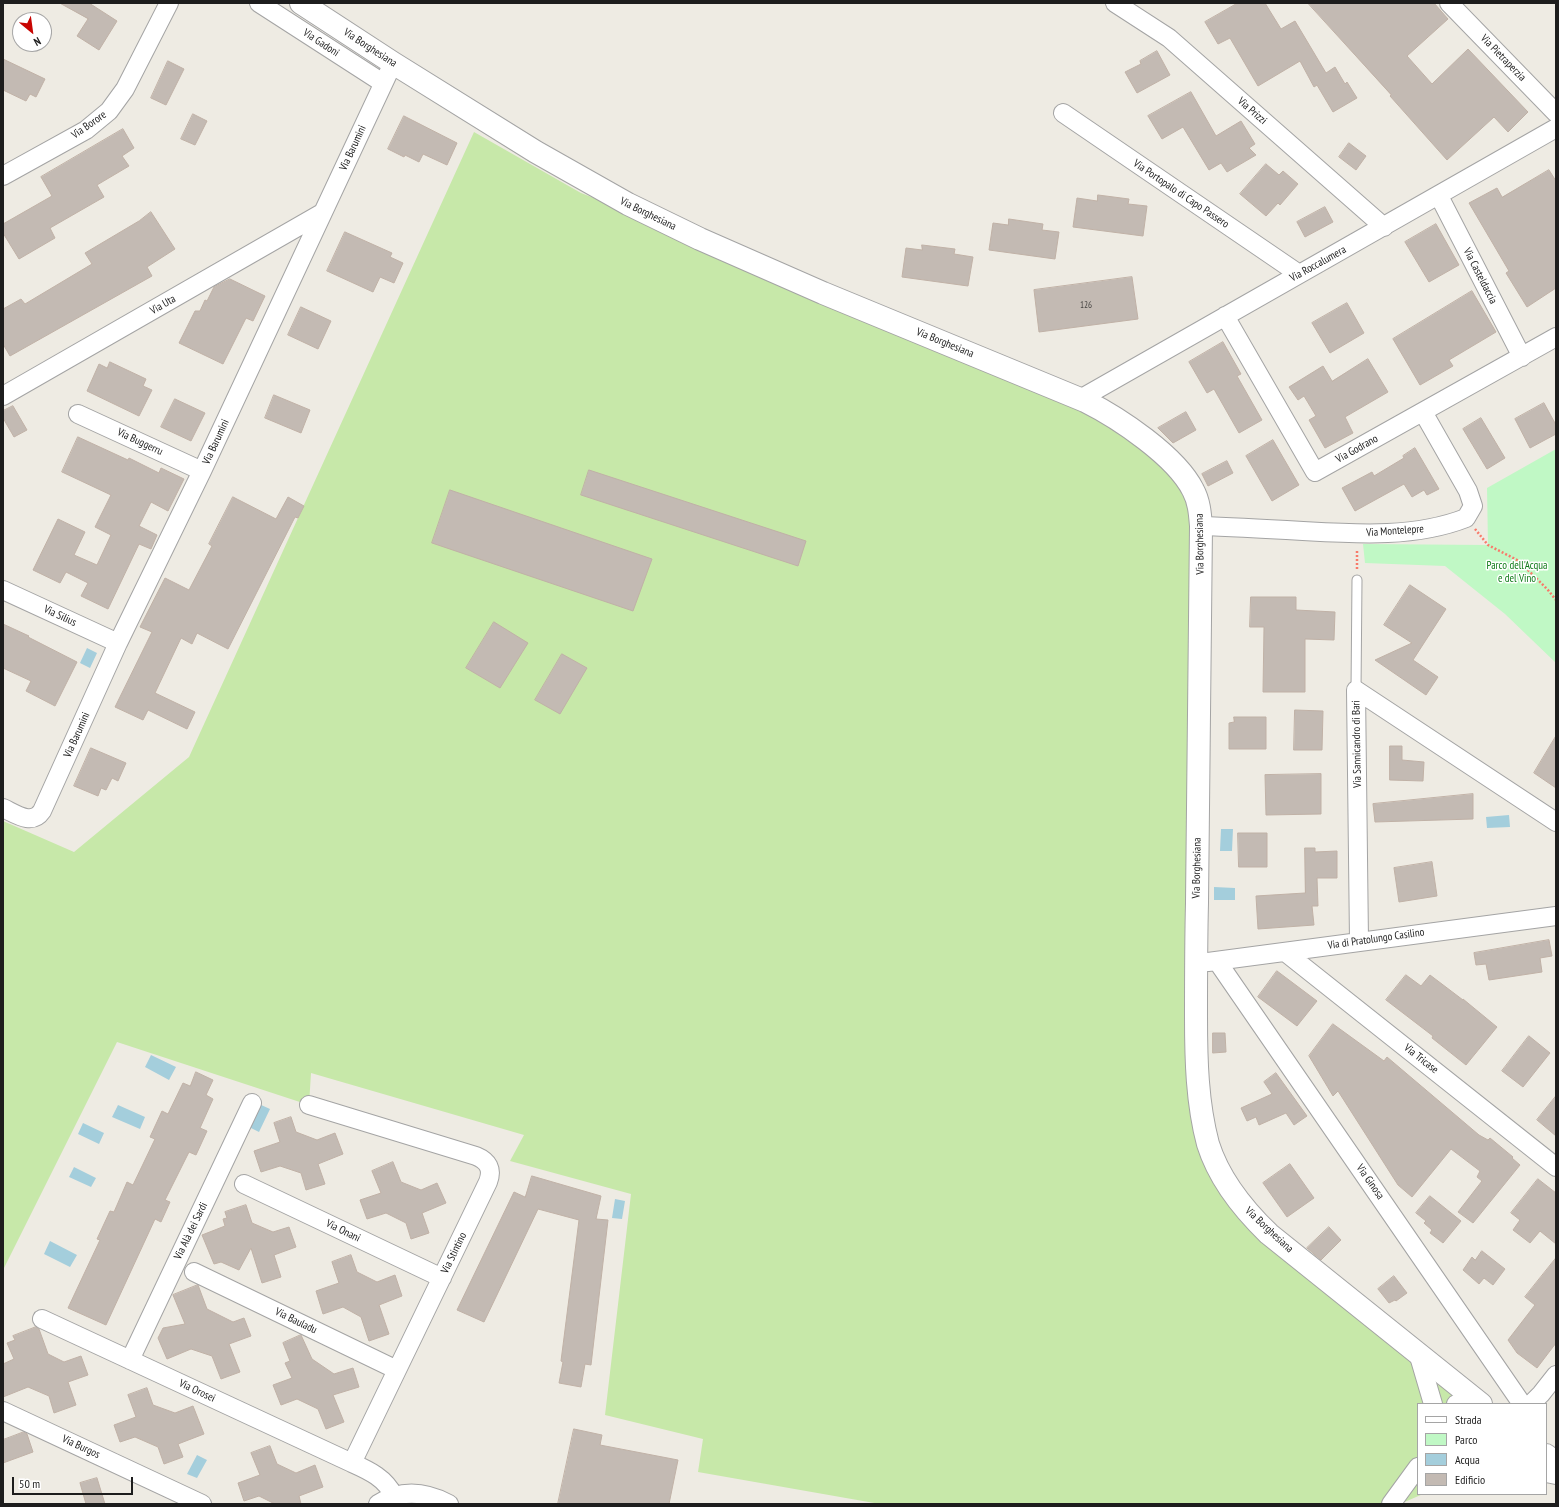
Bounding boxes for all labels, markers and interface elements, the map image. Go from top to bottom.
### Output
north arrow [12,12,52,52]
street label: Via Gadoni [300,26,342,60]
street label: Via Borghesiana [341,26,399,70]
street label: Via Pietraperzia [1478,32,1528,84]
text: N [31,34,43,49]
street label: Via Prizzi [1235,95,1269,127]
street label: Via Borore [69,108,109,142]
street label: Via Barumini [337,123,369,173]
street label: Via Portopalo di Capo Passero [1131,157,1231,231]
street label: Via Borghesiana [618,195,678,233]
street label: Via Roccalumera [1288,243,1348,285]
street label: Via Casteldaccia [1460,246,1500,306]
street label: Via Uta [148,292,178,318]
house number: 126 [1080,300,1092,310]
street label: Via Borghesiana [914,325,976,361]
street label: Via Barumini [200,417,232,467]
street label: Via Buggerru [115,426,165,458]
street label: Via Godrano [1334,432,1380,466]
street label: Via Borghesiana [1193,513,1207,575]
street label: Via Montelepre [1366,522,1424,540]
park label: Parco dell'Acqua e del Vino [1487,559,1547,585]
street label: Via Silius [41,603,79,629]
street label: Via Sannicandro di Bari [1350,700,1364,788]
street label: Via Barumini [61,710,93,760]
street label: Via Borghesiana [1190,837,1204,899]
street label: Via di Pratolungo Casilino [1327,926,1425,952]
street label: Via Tricase [1401,1041,1441,1077]
street label: Via Ginosa [1353,1162,1387,1202]
street label: Via Alà dei Sardi [171,1200,211,1262]
street label: Via Borghesiana [1242,1204,1296,1256]
street label: Via Onani [324,1217,362,1245]
street label: Via Stintino [438,1230,470,1276]
street label: Via Bauladu [273,1305,319,1337]
street label: Via Orosei [177,1377,217,1405]
legend [1417,1403,1547,1495]
text: Strada [1455,1412,1482,1427]
street label: Via Burgos [60,1432,102,1462]
text: Parco [1455,1432,1477,1447]
text: Acqua [1455,1452,1480,1467]
scale bar [14,1469,135,1495]
text: Edificio [1455,1472,1485,1487]
text: 50 m [19,1476,40,1491]

